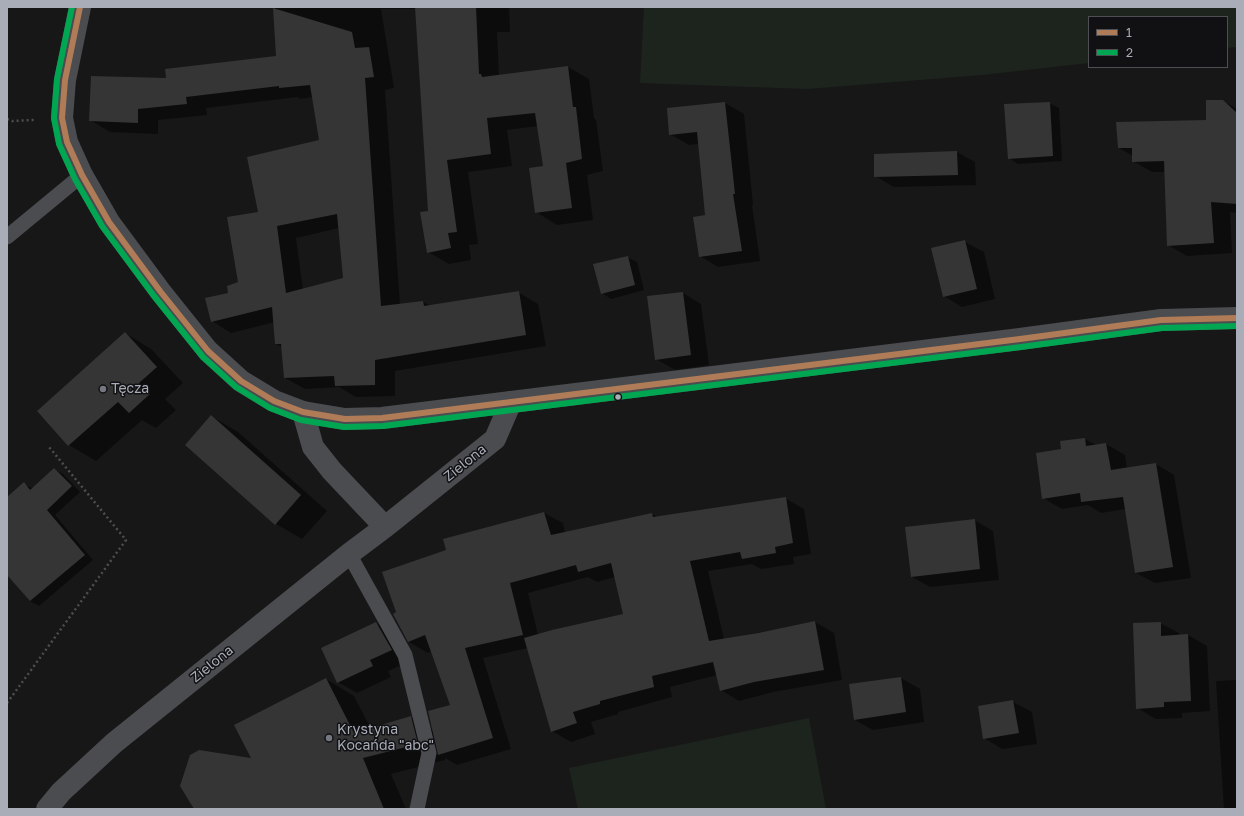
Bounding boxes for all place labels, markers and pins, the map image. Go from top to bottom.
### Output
place label: Tęcza [111,381,149,397]
marker: Tęcza [98,384,108,394]
unlabelled marker [613,392,623,402]
place label: Krystyna Kocańda "abc" [337,722,434,754]
marker: Krystyna Kocańda "abc" [324,733,334,743]

